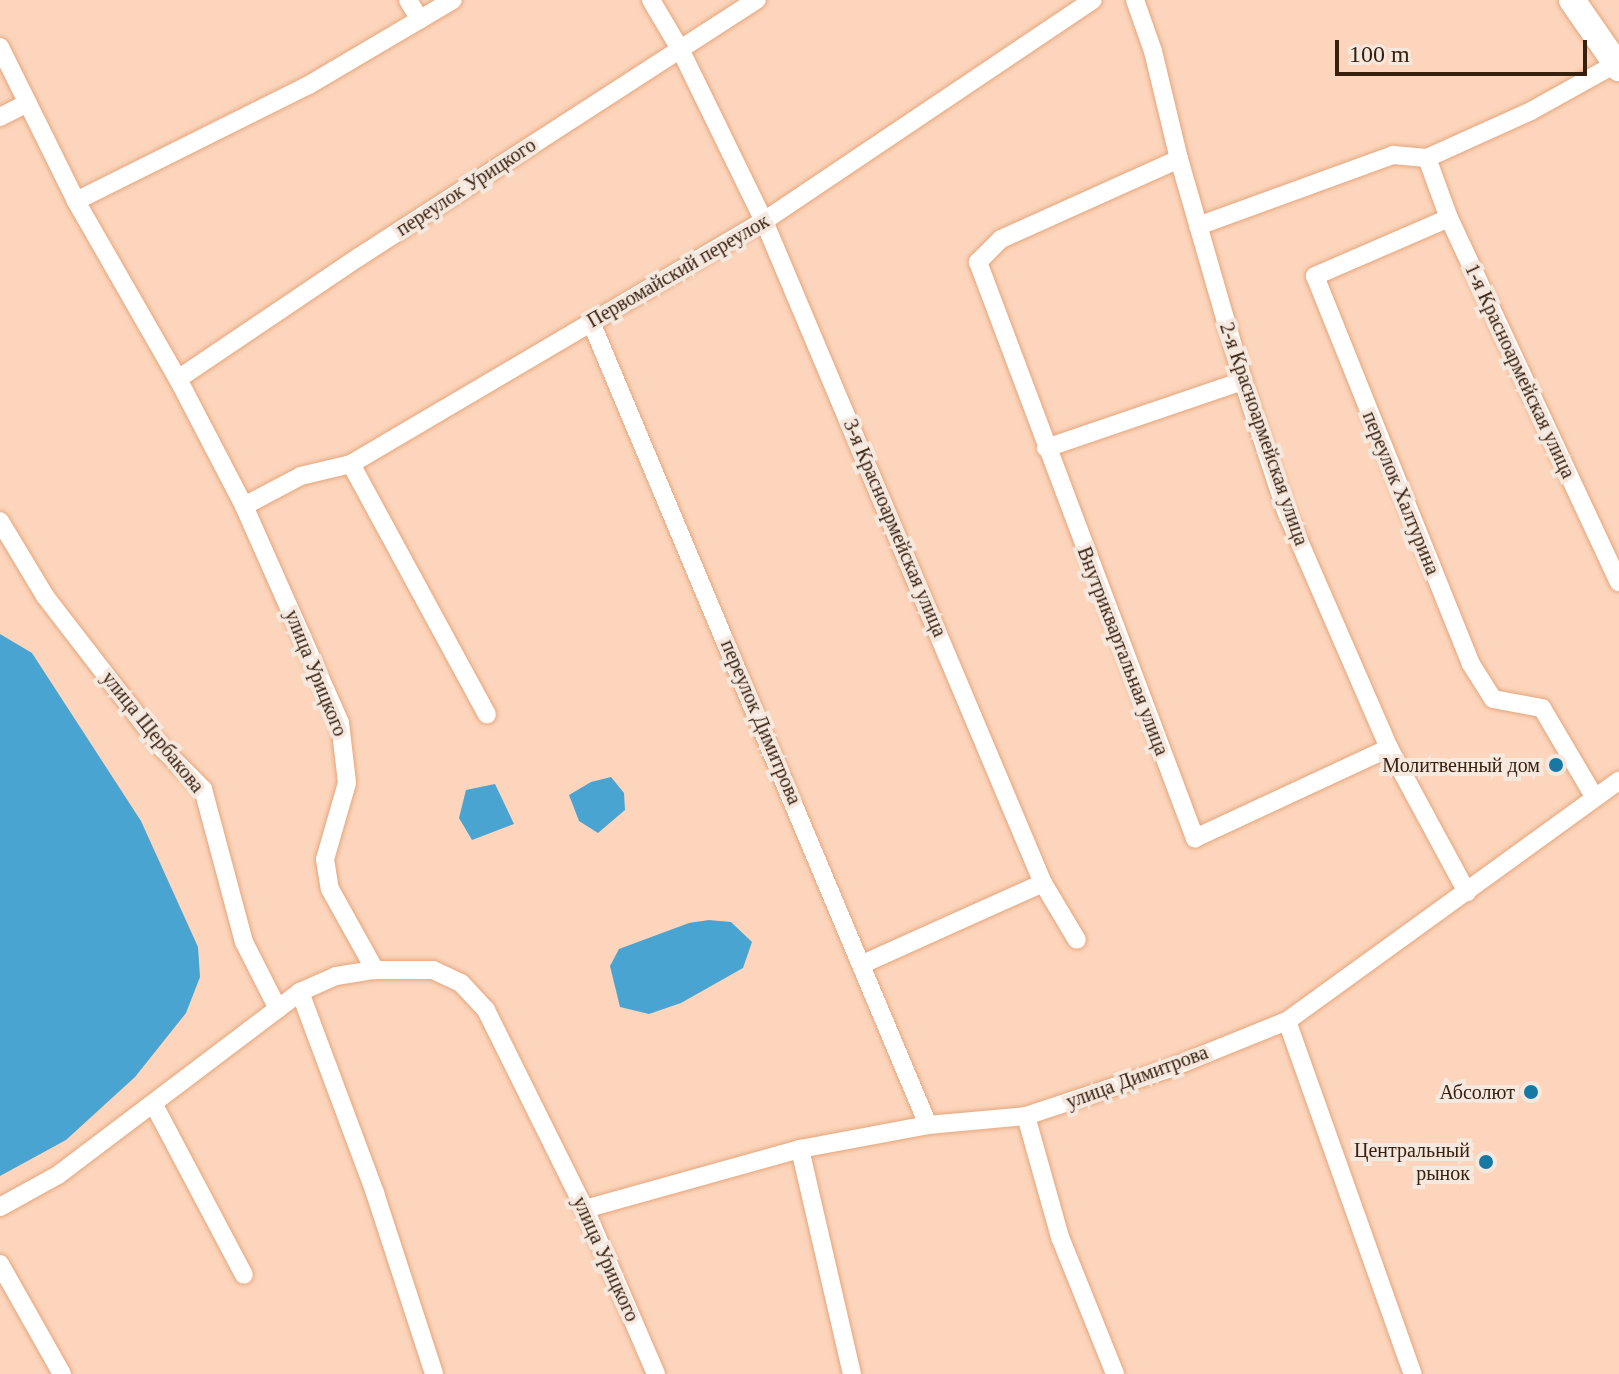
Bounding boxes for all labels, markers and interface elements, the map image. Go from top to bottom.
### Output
scale bar [1339,24,1591,74]
text: 100 m [1349,41,1410,67]
street label: переулок Урицкого [392,133,540,241]
street label: Первомайский переулок [583,209,773,333]
street label: 1-я Красноармейская улица [1460,260,1580,482]
street label: 2-я Красноармейская улица [1215,319,1313,549]
street label: переулок Халтурина [1357,408,1445,578]
street label: 3-я Красноармейская улица [838,416,952,640]
street label: Внутриквартальная улица [1072,543,1174,759]
street label: улица Урицкого [280,606,352,740]
street label: переулок Димитрова [715,636,807,808]
street label: улица Щербакова [97,666,209,798]
place label: Молитвенный дом [1382,753,1540,777]
marker: Молитвенный дом [1547,756,1565,774]
street label: улица Димитрова [1063,1040,1211,1114]
place label: Абсолют [1439,1080,1515,1104]
marker: Абсолют [1522,1083,1540,1101]
place label: Центральный рынок [1354,1138,1470,1185]
marker: Центральный рынок [1477,1153,1495,1171]
street label: улица Урицкого [568,1193,644,1325]

